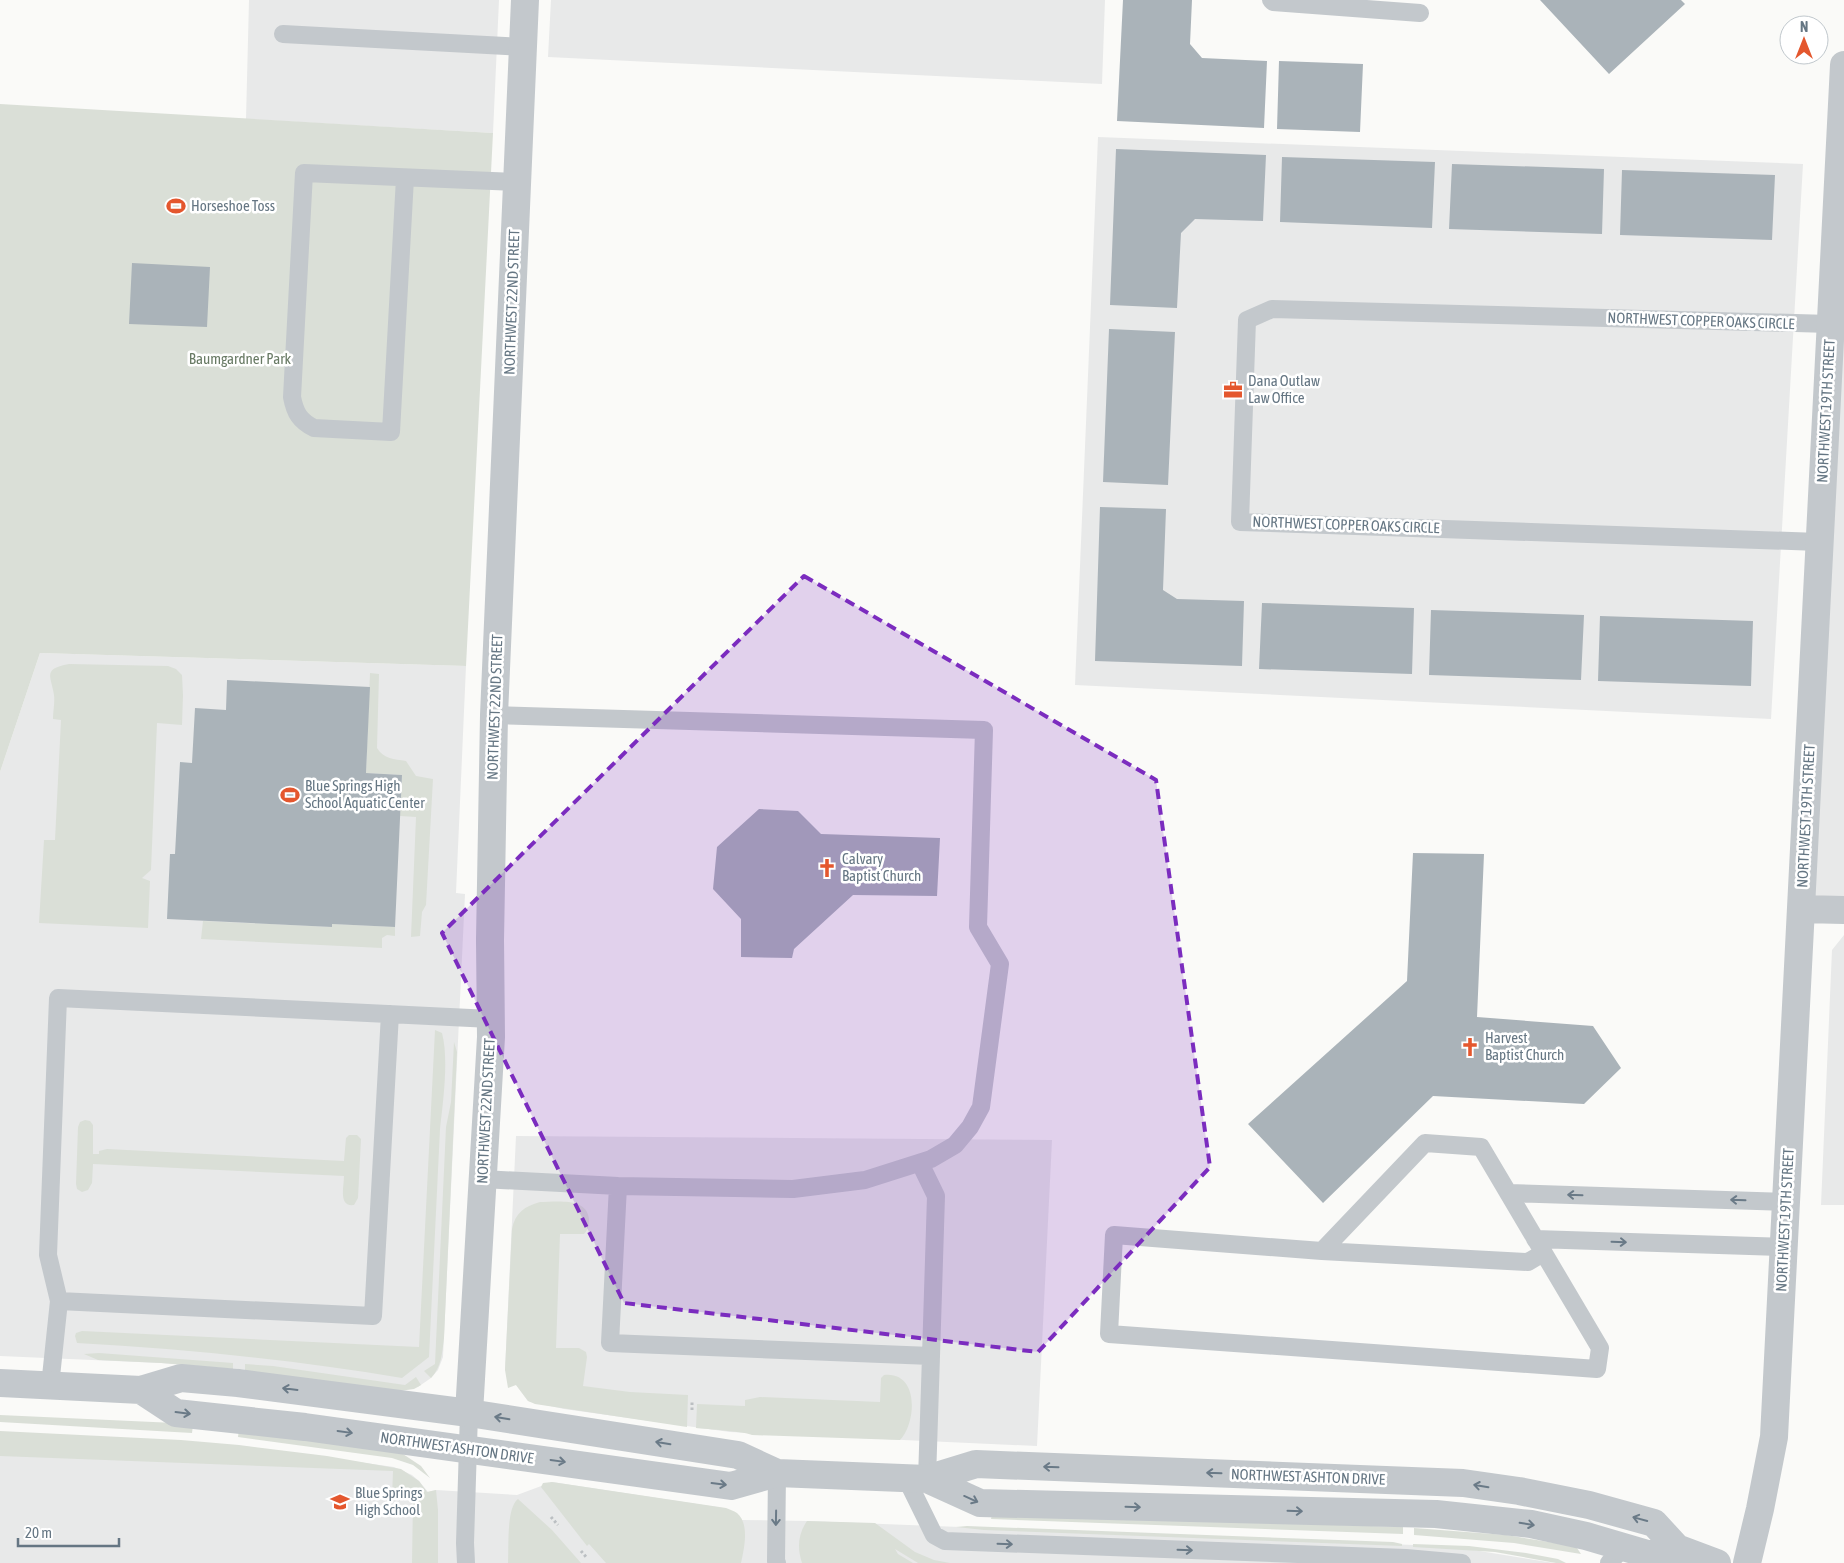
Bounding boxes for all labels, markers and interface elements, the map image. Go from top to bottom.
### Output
north arrow [1779,15,1829,65]
text: N [1800,19,1808,35]
sports icon: Horseshoe Toss [165,195,187,217]
place label: Horseshoe Toss [191,197,275,214]
street label: NORTHWEST 22ND STREET [500,228,523,375]
street label: NORTHWEST COPPER OAKS CIRCLE [1607,309,1795,332]
street label: NORTHWEST 19TH STREET [1813,338,1838,483]
park label: Baumgardner Park [189,350,292,367]
place label: Dana Outlaw Law Office [1248,372,1320,406]
office icon: Dana Outlaw Law Office [1222,379,1244,401]
street label: NORTHWEST COPPER OAKS CIRCLE [1252,513,1440,536]
street label: NORTHWEST 22ND STREET [483,633,506,780]
street label: NORTHWEST 19TH STREET [1793,743,1818,888]
place label: Blue Springs High School Aquatic Center [305,777,425,811]
sports icon: Blue Springs High School Aquatic Center [279,784,301,806]
place label: Calvary Baptist Church [842,850,921,884]
church icon: Calvary Baptist Church [816,857,838,879]
place label: Harvest Baptist Church [1485,1029,1564,1063]
church icon: Harvest Baptist Church [1459,1036,1481,1058]
street label: NORTHWEST 22ND STREET [473,1037,498,1184]
street label: NORTHWEST 19TH STREET [1772,1147,1797,1292]
one-way arrow [1567,1190,1584,1200]
one-way arrow [1730,1195,1746,1205]
one-way arrow [1610,1237,1626,1246]
one-way arrow [282,1384,298,1394]
one-way arrow [175,1408,191,1418]
one-way arrow [495,1413,511,1423]
one-way arrow [336,1428,352,1438]
street label: NORTHWEST ASHTON DRIVE [379,1428,535,1467]
one-way arrow [655,1438,671,1448]
one-way arrow [549,1457,565,1467]
one-way arrow [1044,1462,1060,1471]
street label: NORTHWEST ASHTON DRIVE [1231,1465,1386,1488]
one-way arrow [1206,1468,1222,1478]
one-way arrow [710,1479,726,1489]
one-way arrow [1473,1480,1489,1490]
place label: Blue Springs High School [355,1484,423,1518]
school or university icon: Blue Springs High School [329,1491,351,1513]
one-way arrow [963,1494,978,1504]
one-way arrow [1124,1502,1140,1511]
one-way arrow [1286,1506,1303,1516]
one-way arrow [771,1510,781,1526]
one-way arrow [1632,1514,1648,1524]
scale bar [18,1516,119,1548]
one-way arrow [1519,1519,1535,1529]
text: 20 m [25,1524,52,1541]
one-way arrow [997,1539,1013,1549]
one-way arrow [1177,1546,1193,1555]

